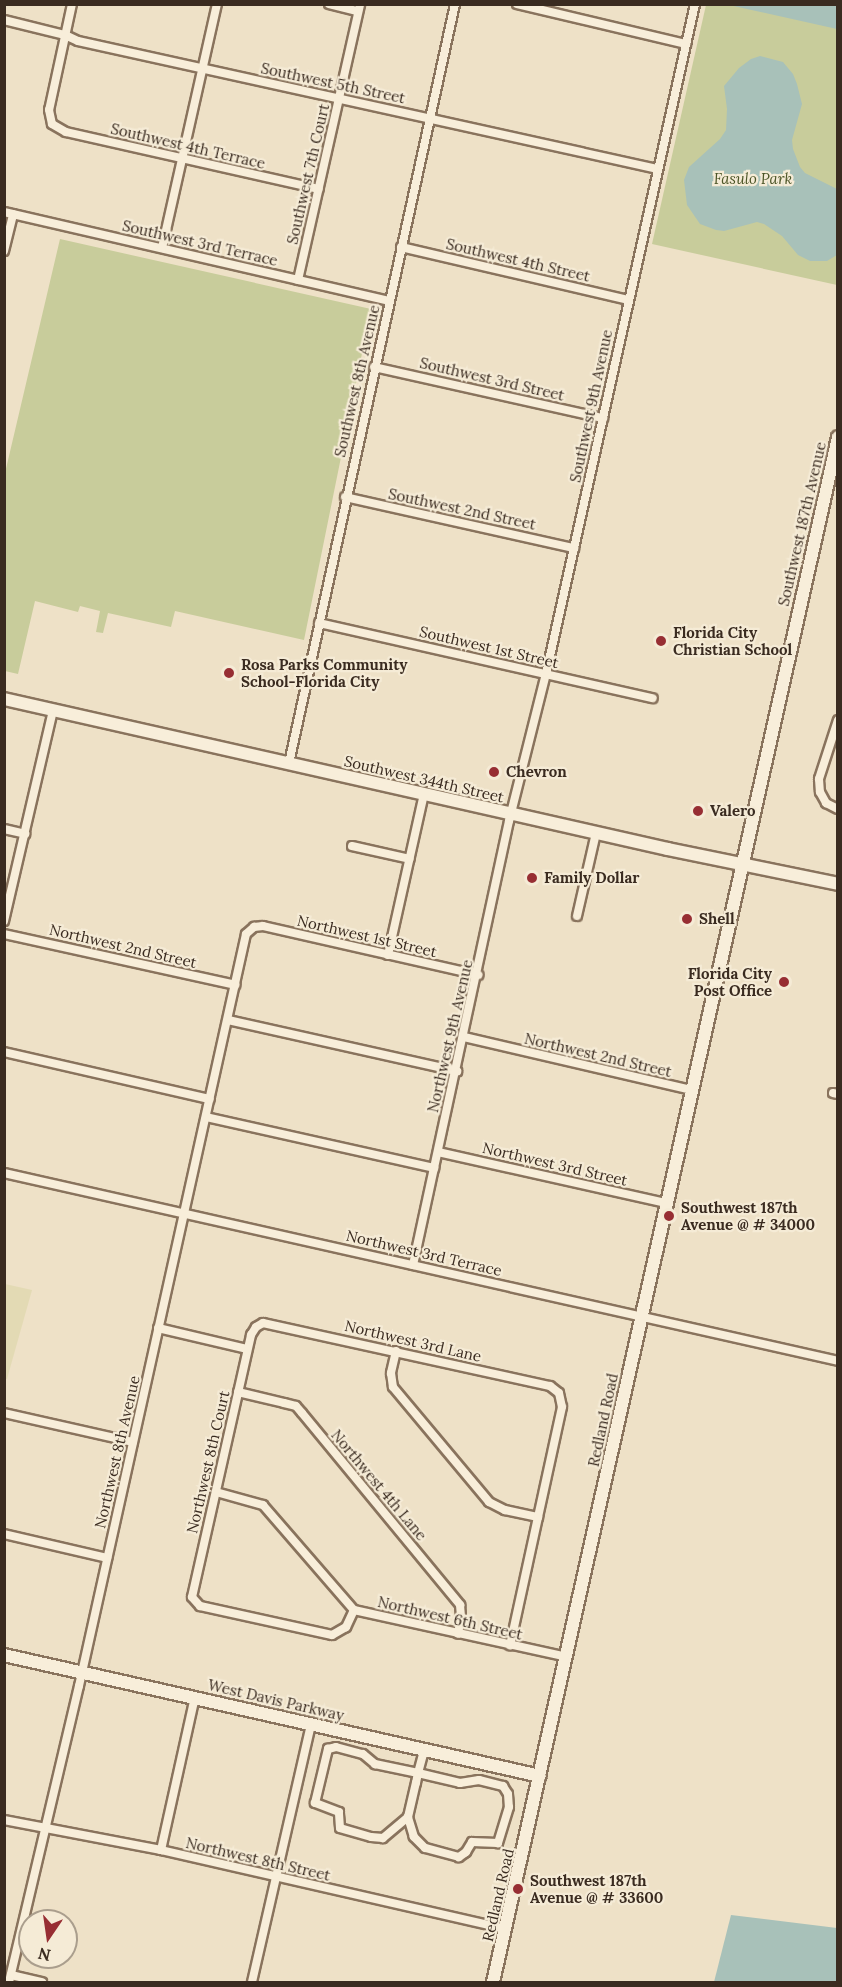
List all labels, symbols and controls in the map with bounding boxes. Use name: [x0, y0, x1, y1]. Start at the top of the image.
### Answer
street label: Southwest 5th Street: [259, 59, 407, 107]
street label: Southwest 7th Court: [283, 102, 333, 246]
street label: Southwest 4th Terrace: [109, 119, 267, 173]
park label: Fasulo Park: [714, 170, 792, 188]
street label: Southwest 3rd Terrace: [121, 216, 279, 270]
street label: Southwest 4th Street: [444, 235, 592, 285]
street label: Southwest 8th Avenue: [331, 303, 383, 459]
street label: Southwest 9th Avenue: [566, 328, 616, 484]
street label: Southwest 3rd Street: [418, 354, 566, 404]
street label: Southwest 187th Avenue: [774, 440, 830, 608]
street label: Southwest 2nd Street: [387, 485, 537, 533]
street label: Southwest 1st Street: [418, 622, 560, 672]
place label: Florida City Christian School: [673, 623, 792, 658]
marker: Florida City Christian School: [654, 634, 668, 648]
place label: Rosa Parks Community School-Florida City: [241, 655, 408, 690]
marker: Rosa Parks Community School-Florida City: [222, 666, 236, 680]
street label: Southwest 344th Street: [342, 752, 506, 806]
place label: Chevron: [506, 763, 567, 781]
marker: Chevron: [487, 765, 501, 779]
place label: Valero: [710, 802, 756, 820]
marker: Valero: [691, 804, 705, 818]
place label: Family Dollar: [544, 869, 640, 887]
marker: Family Dollar: [525, 871, 539, 885]
place label: Shell: [699, 910, 735, 928]
street label: Northwest 1st Street: [295, 911, 439, 961]
marker: Shell: [680, 912, 694, 926]
street label: Northwest 2nd Street: [48, 920, 198, 972]
street label: Northwest 9th Avenue: [424, 958, 476, 1114]
place label: Florida City Post Office: [688, 964, 772, 999]
marker: Florida City Post Office: [777, 975, 791, 989]
street label: Northwest 2nd Street: [523, 1029, 673, 1081]
street label: Northwest 3rd Street: [481, 1139, 629, 1189]
place label: Southwest 187th Avenue @ # 34000: [681, 1198, 815, 1233]
marker: Southwest 187th Avenue @ # 34000: [662, 1209, 676, 1223]
street label: Northwest 3rd Terrace: [344, 1226, 504, 1280]
street label: Northwest 3rd Lane: [343, 1317, 483, 1365]
street label: Redland Road: [584, 1372, 622, 1468]
street label: Northwest 8th Avenue: [91, 1374, 143, 1530]
street label: Northwest 8th Court: [183, 1389, 233, 1535]
street label: Northwest 4th Lane: [327, 1426, 431, 1544]
street label: Northwest 6th Street: [376, 1593, 524, 1643]
street label: West Davis Parkway: [206, 1676, 346, 1724]
street label: Northwest 8th Street: [184, 1834, 332, 1884]
street label: Redland Road: [479, 1847, 517, 1943]
place label: Southwest 187th Avenue @ # 33600: [530, 1871, 663, 1906]
marker: Southwest 187th Avenue @ # 33600: [511, 1882, 525, 1896]
north arrow: [18, 1909, 78, 1969]
text: N: [36, 1943, 53, 1966]

